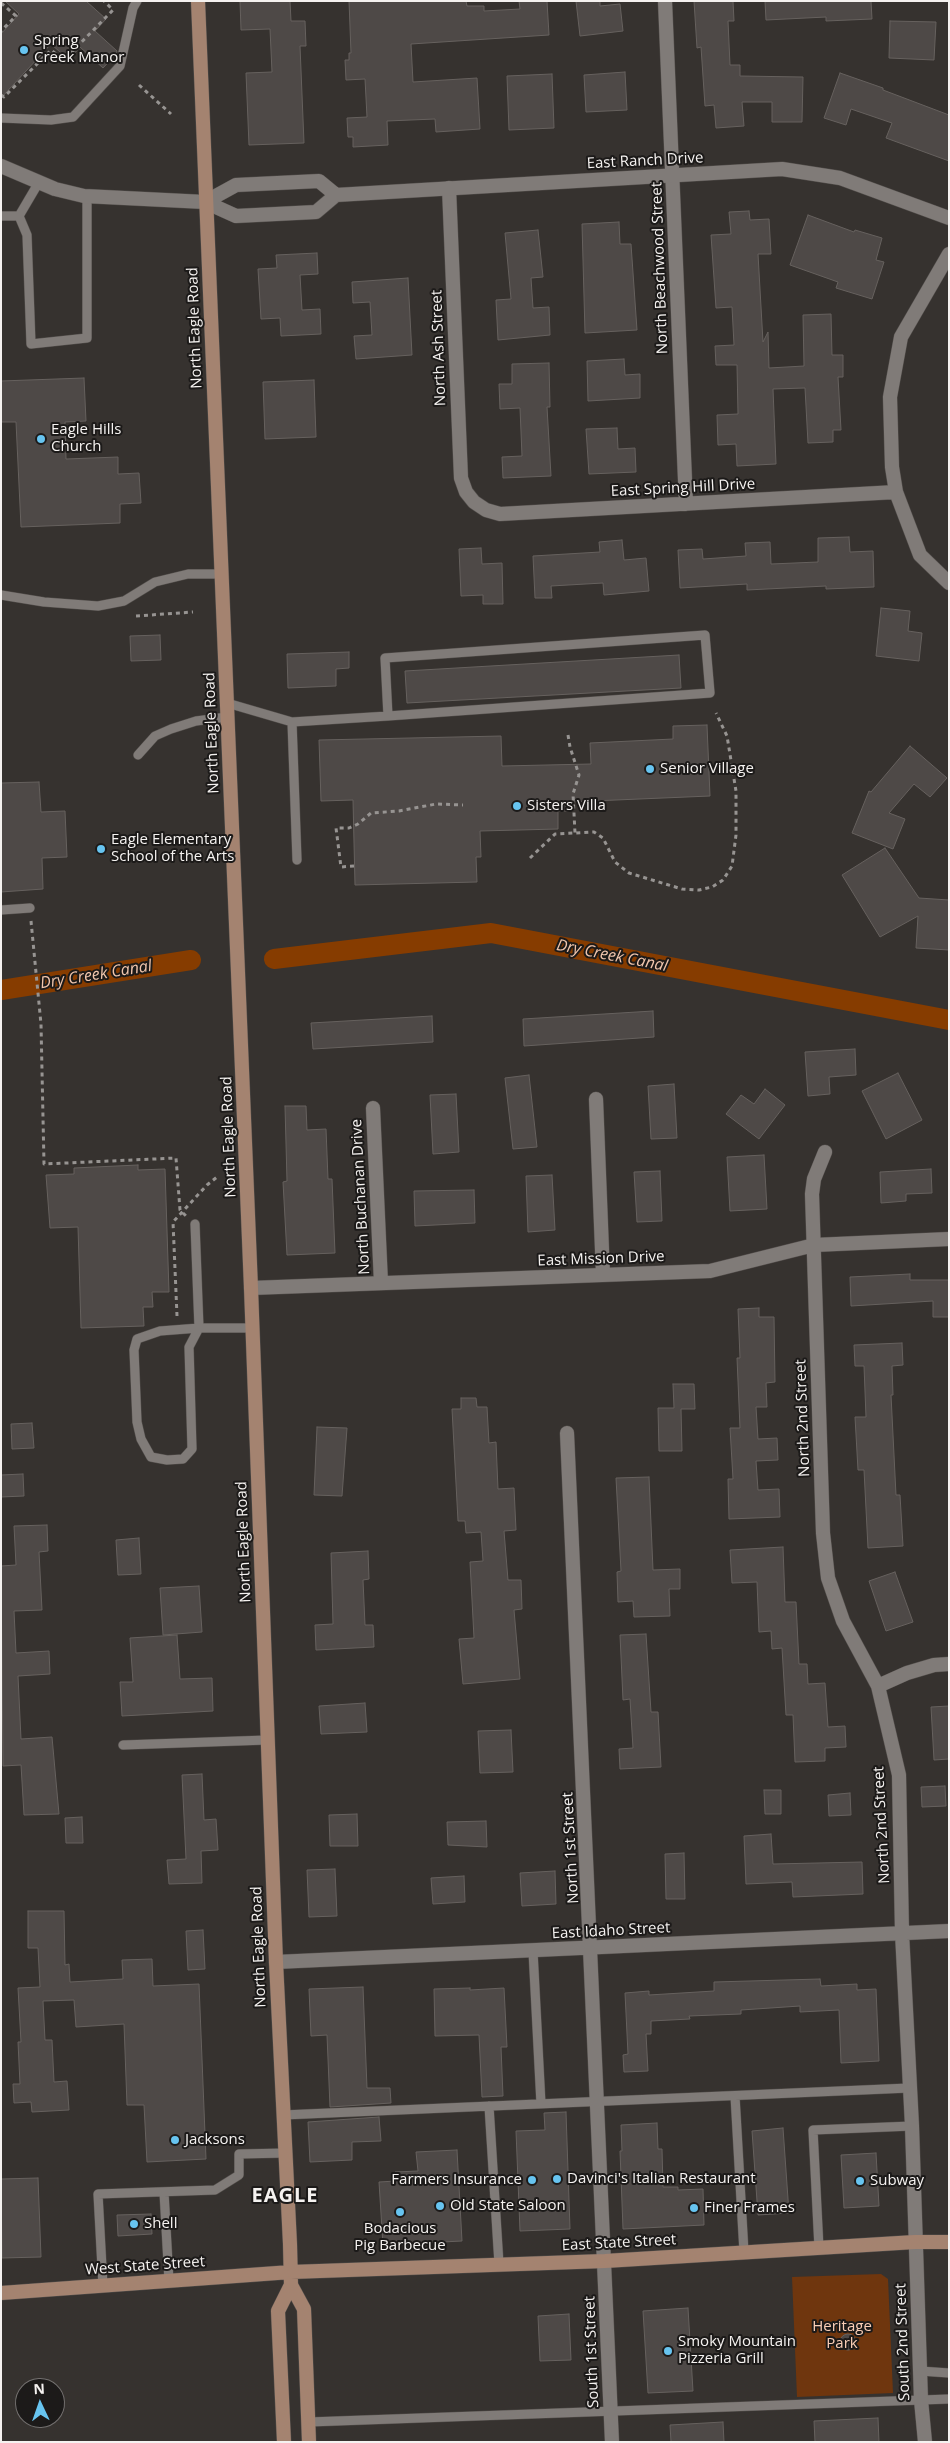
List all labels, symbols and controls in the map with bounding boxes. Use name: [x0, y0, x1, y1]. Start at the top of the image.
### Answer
place label: Spring Creek Manor: [34, 32, 124, 67]
marker: Spring Creek Manor: [18, 44, 30, 56]
street label: East Ranch Drive: [586, 149, 704, 173]
street label: North Beachwood Street: [648, 182, 672, 354]
street label: North Eagle Road: [184, 267, 206, 389]
street label: North Ash Street: [428, 289, 450, 407]
place label: Eagle Hills Church: [51, 421, 121, 456]
marker: Eagle Hills Church: [35, 433, 47, 445]
street label: East Spring Hill Drive: [610, 475, 756, 501]
street label: North Eagle Road: [201, 672, 223, 794]
place label: Senior Village: [660, 760, 754, 778]
marker: Senior Village: [644, 763, 656, 775]
place label: Sisters Villa: [527, 797, 606, 815]
marker: Sisters Villa: [511, 800, 523, 812]
place label: Eagle Elementary School of the Arts: [111, 831, 234, 866]
marker: Eagle Elementary School of the Arts: [95, 843, 107, 855]
water label: Dry Creek Canal: [555, 936, 669, 976]
water label: Dry Creek Canal: [39, 957, 153, 993]
street label: North Eagle Road: [218, 1076, 240, 1198]
street label: North Buchanan Drive: [348, 1119, 374, 1275]
street label: East Mission Drive: [537, 1248, 665, 1270]
street label: North 2nd Street: [792, 1359, 814, 1477]
street label: North Eagle Road: [233, 1481, 255, 1603]
street label: North 2nd Street: [870, 1766, 894, 1884]
street label: North 1st Street: [559, 1792, 583, 1904]
street label: North Eagle Road: [248, 1886, 270, 2008]
street label: East Idaho Street: [551, 1919, 671, 1943]
place label: Jacksons: [185, 2131, 245, 2149]
marker: Jacksons: [169, 2134, 181, 2146]
place label: Davinci's Italian Restaurant: [567, 2170, 756, 2188]
place label: Farmers Insurance: [391, 2171, 522, 2189]
place label: Subway: [870, 2172, 924, 2190]
marker: Davinci's Italian Restaurant: [551, 2173, 563, 2185]
marker: Farmers Insurance: [526, 2174, 538, 2186]
marker: Subway: [854, 2175, 866, 2187]
district label: EAGLE: [251, 2184, 319, 2208]
place label: Old State Saloon: [450, 2197, 566, 2215]
place label: Finer Frames: [704, 2199, 795, 2217]
marker: Old State Saloon: [434, 2200, 446, 2212]
marker: Finer Frames: [688, 2202, 700, 2214]
marker: Bodacious Pig Barbecue: [394, 2206, 406, 2218]
place label: Shell: [144, 2215, 177, 2233]
marker: Shell: [128, 2218, 140, 2230]
place label: Bodacious Pig Barbecue: [354, 2220, 446, 2255]
street label: East State Street: [561, 2231, 677, 2255]
street label: West State Street: [84, 2253, 206, 2279]
street label: South 2nd Street: [892, 2283, 914, 2401]
street label: South 1st Street: [581, 2296, 603, 2408]
park label: Heritage Park: [812, 2318, 872, 2353]
place label: Smoky Mountain Pizzeria Grill: [678, 2333, 796, 2368]
marker: Smoky Mountain Pizzeria Grill: [662, 2345, 674, 2357]
north arrow: [15, 2378, 65, 2428]
text: N: [33, 2379, 45, 2398]

